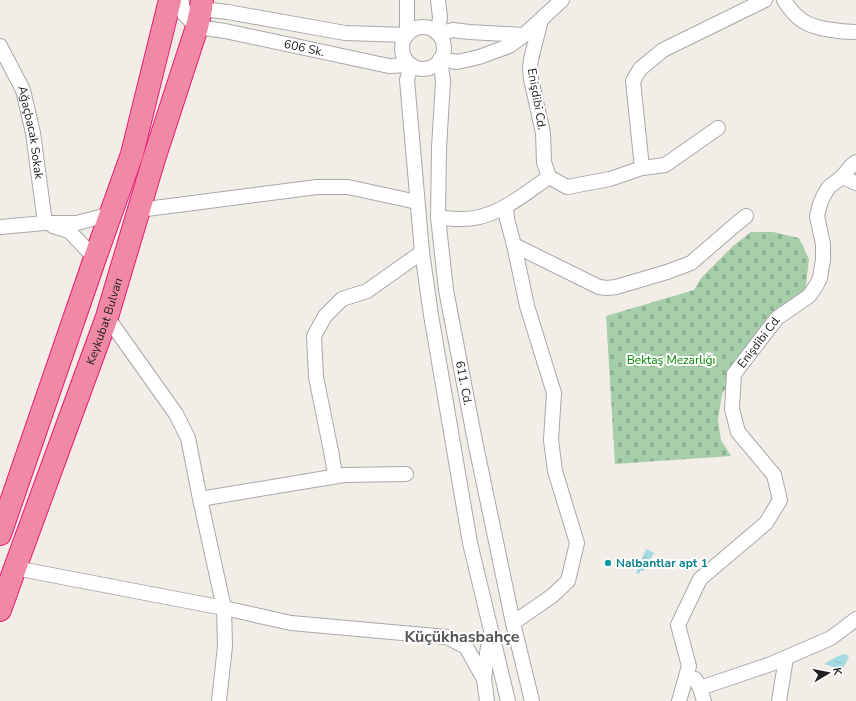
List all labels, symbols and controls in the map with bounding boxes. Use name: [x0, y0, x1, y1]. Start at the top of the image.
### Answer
street label: 606 Sk.: [283, 36, 326, 60]
street label: Enişdibi Cd.: [524, 67, 550, 131]
street label: Ağaçbacak Sokak: [14, 84, 47, 181]
street label: Keykubat Bulvarı: [82, 276, 126, 367]
street label: Enişdibi Cd.: [734, 310, 783, 371]
park label: Bektaş Mezarlığı: [627, 352, 715, 368]
street label: 611. Cd.: [452, 359, 476, 407]
place label: Nalbantlar apt 1: [616, 555, 708, 571]
marker: Nalbantlar apt 1: [603, 558, 613, 568]
district label: Küçükhasbahçe: [405, 626, 520, 648]
north arrow: [808, 653, 848, 693]
text: K: [829, 666, 845, 677]

